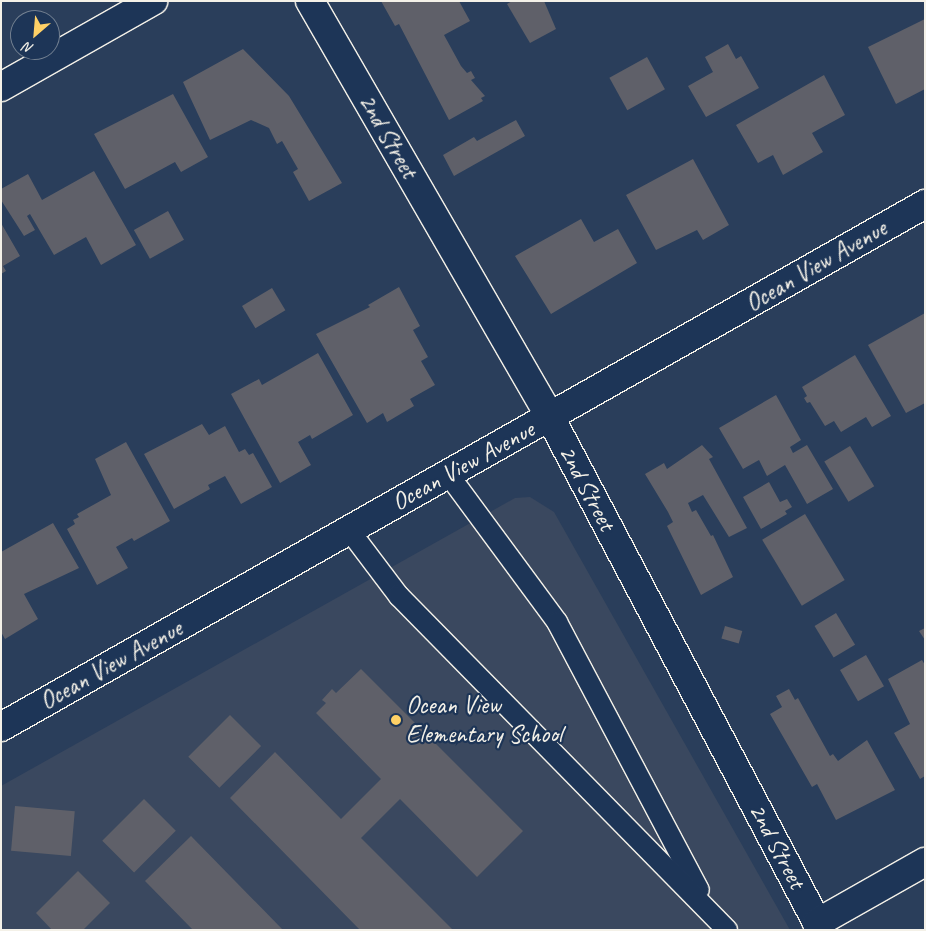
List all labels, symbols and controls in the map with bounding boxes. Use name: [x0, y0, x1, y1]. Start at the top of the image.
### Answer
north arrow: [10, 10, 60, 60]
text: N: [21, 38, 36, 57]
street label: 2nd Street: [352, 88, 424, 184]
street label: Ocean View Avenue: [740, 213, 892, 319]
street label: Ocean View Avenue: [387, 415, 539, 517]
street label: 2nd Street: [552, 440, 622, 536]
street label: Ocean View Avenue: [35, 614, 187, 716]
place label: Ocean View Elementary School: [406, 691, 562, 750]
marker: Ocean View Elementary School: [390, 714, 402, 726]
street label: 2nd Street: [742, 798, 812, 894]

